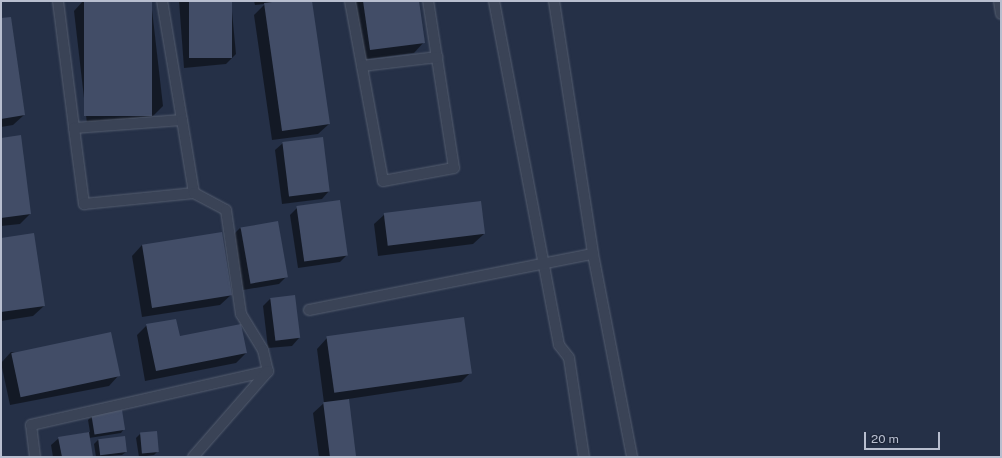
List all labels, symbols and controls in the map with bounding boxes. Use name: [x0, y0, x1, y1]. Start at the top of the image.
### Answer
scale bar: [866, 424, 942, 450]
text: 20 m: [871, 432, 899, 446]

